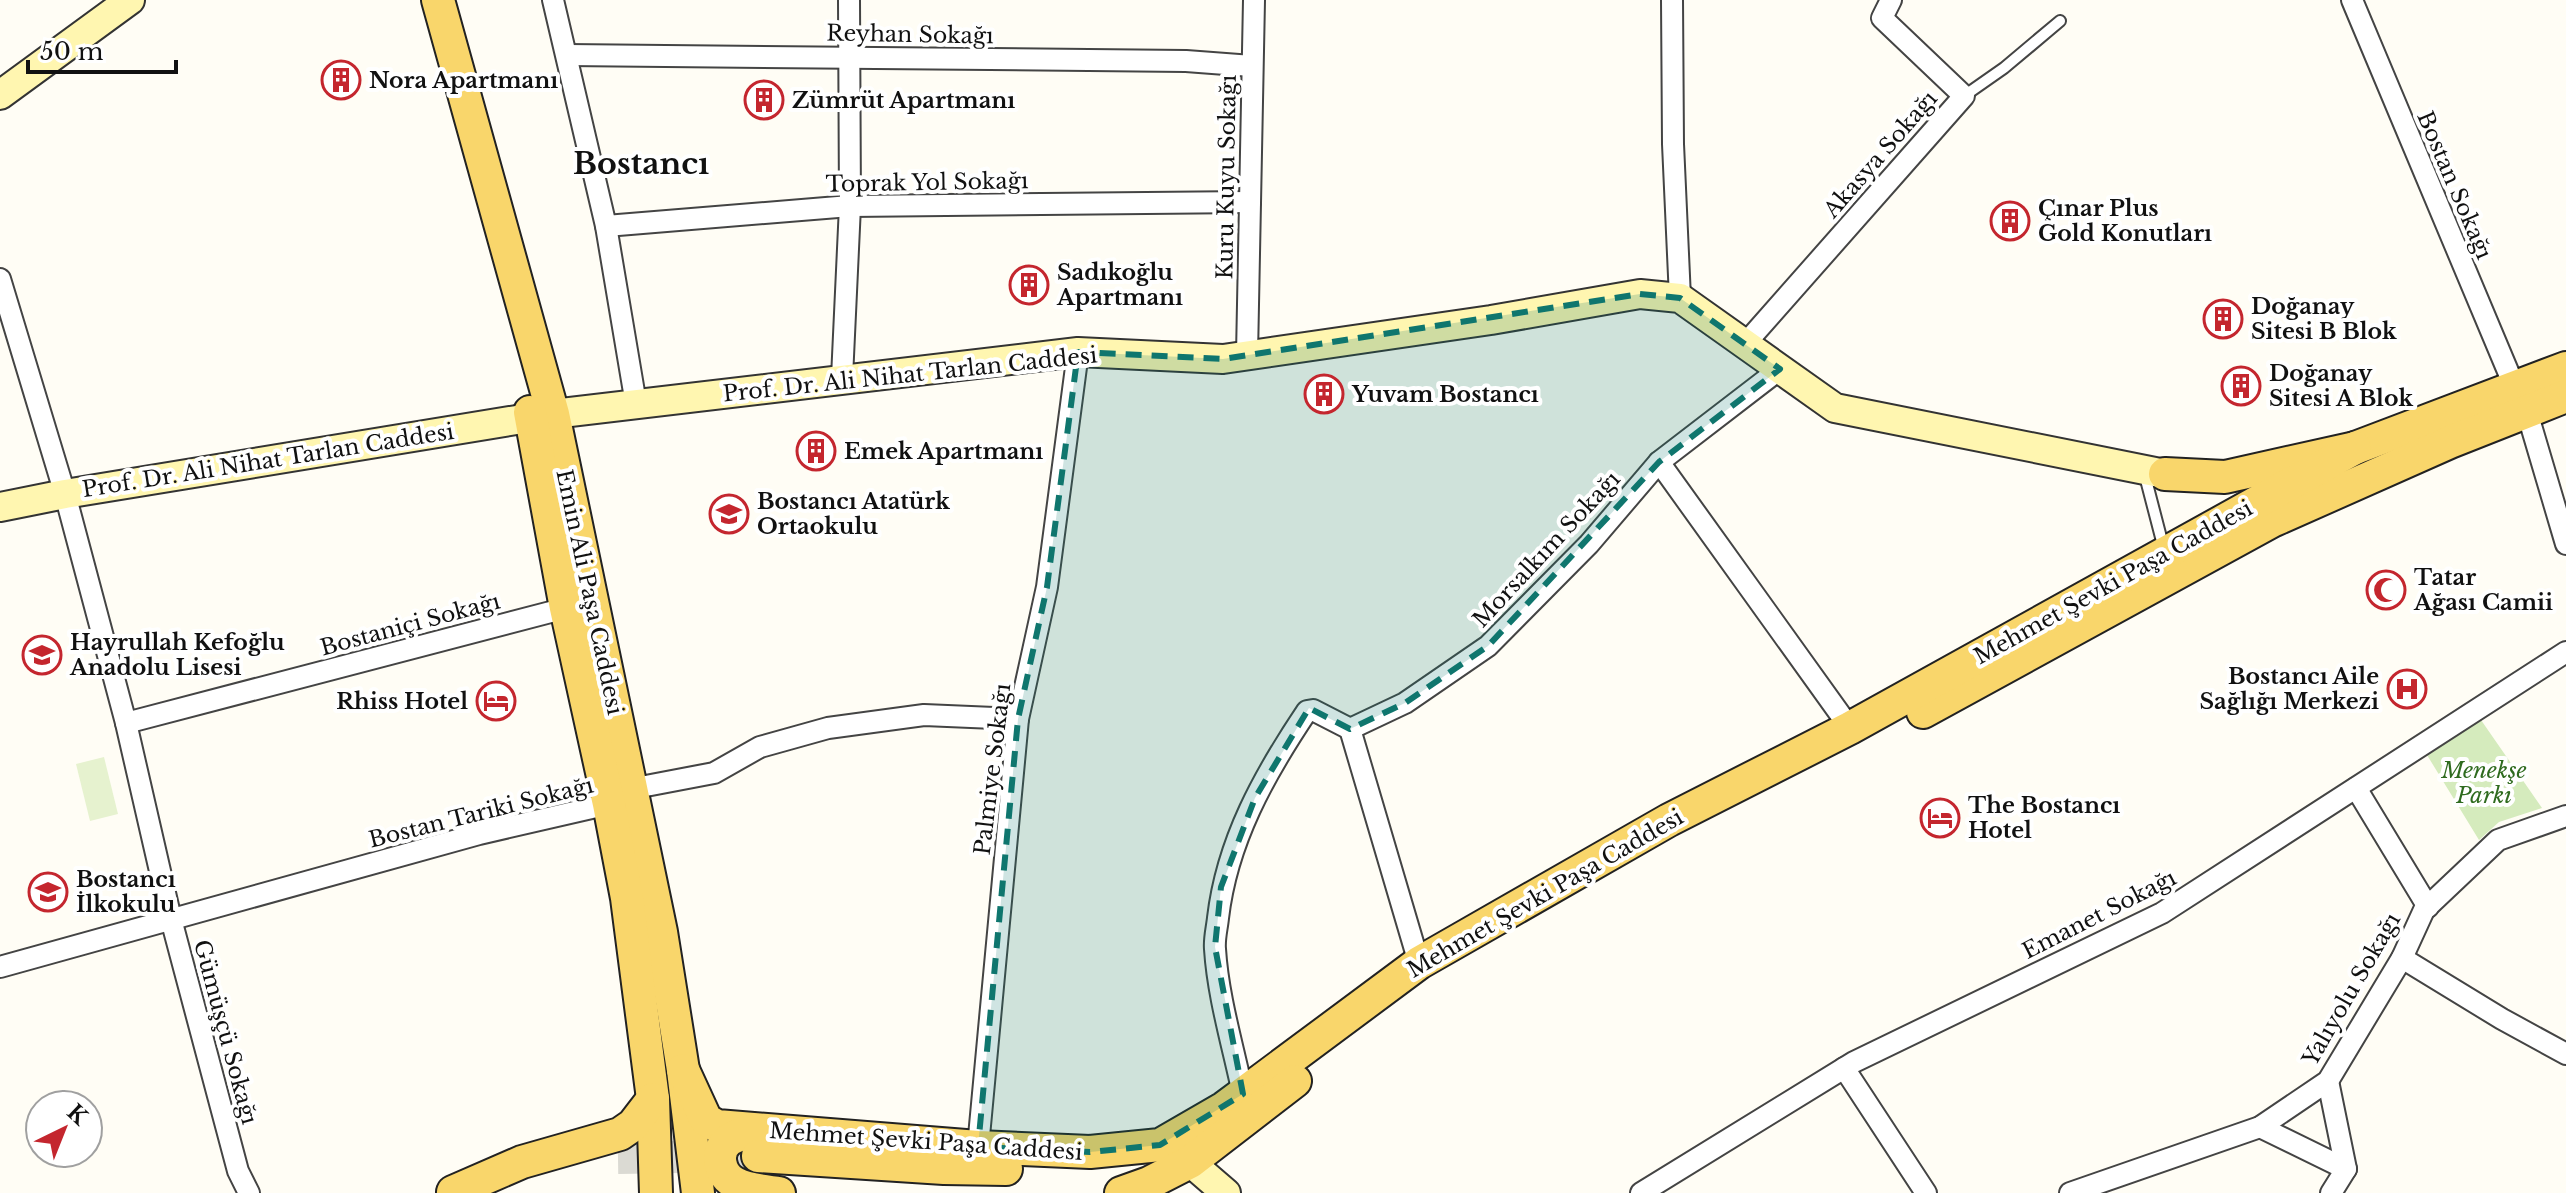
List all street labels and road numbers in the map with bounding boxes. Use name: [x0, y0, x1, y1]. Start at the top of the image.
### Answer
street label: Reyhan Sokağı: [826, 20, 994, 49]
street label: Kuru Kuyu Sokağı: [1211, 74, 1242, 280]
street label: Akasya Sokağı: [1817, 85, 1943, 224]
street label: Bostan Sokağı: [2411, 107, 2498, 264]
street label: Toprak Yol Sokağı: [825, 167, 1029, 198]
street label: Prof. Dr. Ali Nihat Tarlan Caddesi: [722, 341, 1099, 408]
street label: Prof. Dr. Ali Nihat Tarlan Caddesi: [80, 418, 456, 503]
street label: Morsalkım Sokağı: [1467, 465, 1626, 633]
street label: Emin Ali Paşa Caddesi: [550, 467, 629, 718]
street label: Mehmet Şevki Paşa Caddesi: [1969, 494, 2258, 670]
street label: Bostaniçi Sokağı: [317, 587, 503, 661]
street label: Palmiye Sokağı: [969, 681, 1016, 856]
street label: Bostan Tariki Sokağı: [366, 771, 597, 853]
street label: Mehmet Şevki Paşa Caddesi: [1403, 803, 1688, 984]
street label: Emanet Sokağı: [2018, 864, 2181, 965]
street label: Yalıyolu Sokağı: [2296, 908, 2406, 1071]
street label: Gümüşçü Sokağı: [188, 937, 263, 1128]
street label: Mehmet Şevki Paşa Caddesi: [768, 1117, 1084, 1166]

